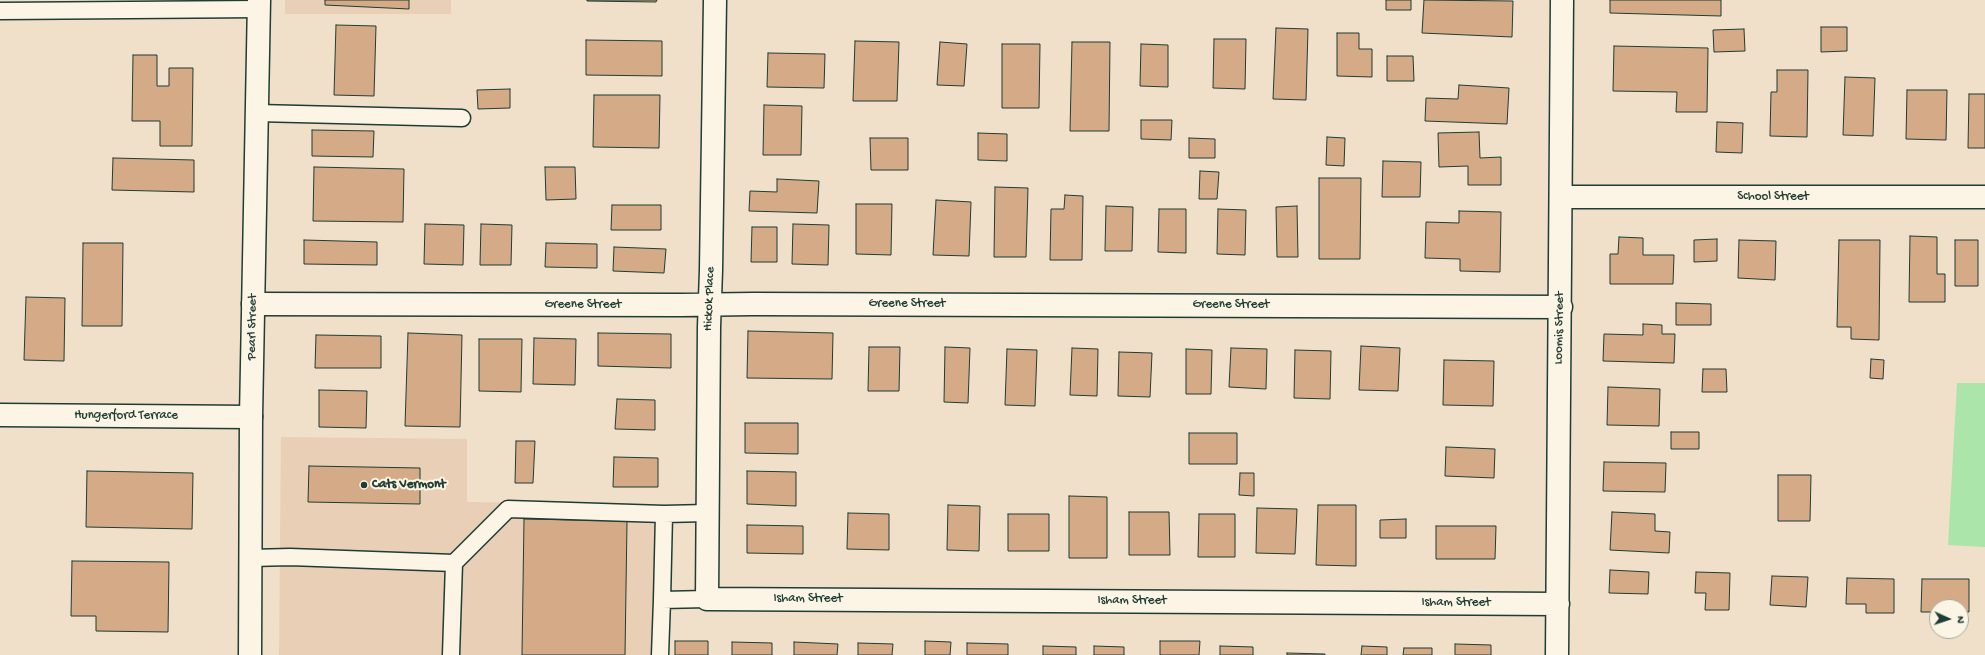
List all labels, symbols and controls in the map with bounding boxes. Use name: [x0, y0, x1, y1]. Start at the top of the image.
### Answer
street label: School Street: [1737, 189, 1809, 205]
street label: Hickok Place: [701, 267, 719, 331]
street label: Loomis Street: [1552, 291, 1568, 365]
street label: Pearl Street: [245, 294, 261, 360]
street label: Greene Street: [869, 296, 945, 312]
street label: Greene Street: [545, 297, 621, 313]
street label: Greene Street: [1193, 297, 1269, 313]
street label: Hungerford Terrace: [74, 408, 178, 424]
place label: Cats Vermont: [372, 477, 445, 493]
marker: Cats Vermont: [359, 480, 369, 490]
street label: Isham Street: [773, 591, 843, 607]
street label: Isham Street: [1097, 593, 1167, 609]
street label: Isham Street: [1421, 595, 1491, 611]
north arrow: [1929, 599, 1969, 639]
text: N: [1954, 616, 1966, 623]

